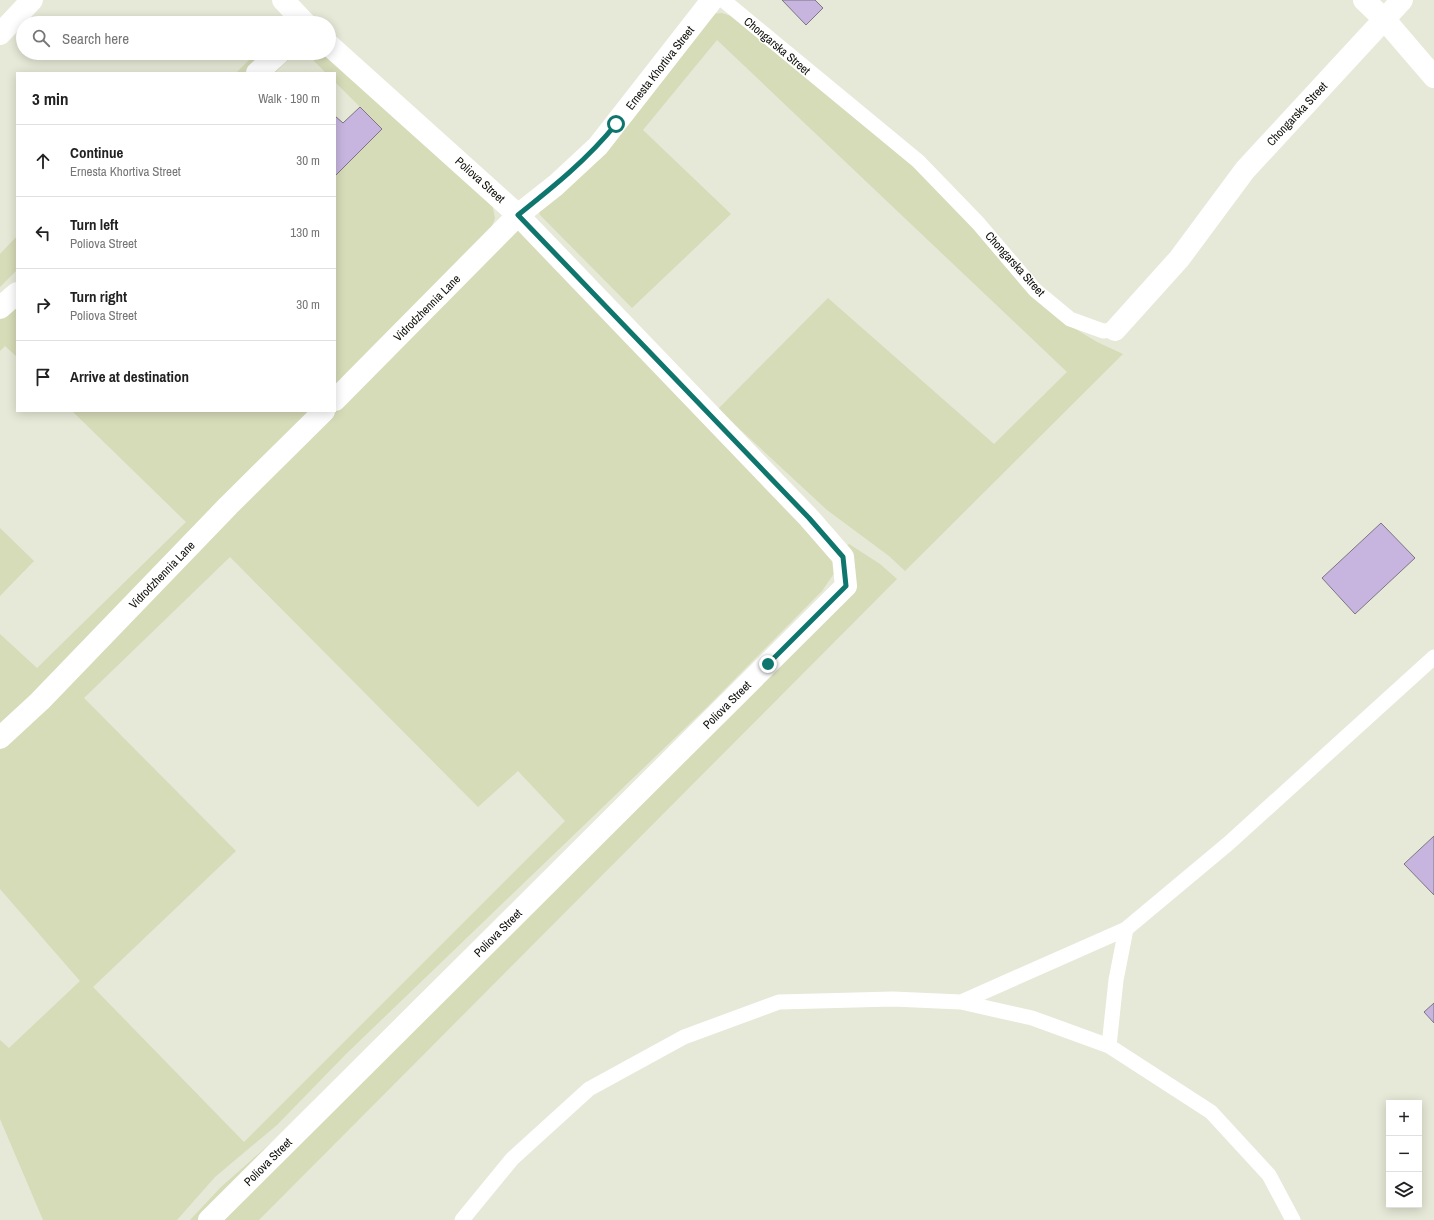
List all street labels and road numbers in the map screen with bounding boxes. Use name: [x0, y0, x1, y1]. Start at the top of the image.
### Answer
street label: Chongarska Street: [740, 14, 814, 79]
street label: Ernesta Khortiva Street: [622, 23, 698, 113]
street label: Chongarska Street: [1263, 78, 1331, 149]
street label: Poliova Street: [452, 153, 509, 207]
street label: Chongarska Street: [982, 228, 1049, 300]
street label: Vidrodzhennia Lane: [390, 271, 464, 345]
street label: Vidrodzhennia Lane: [126, 538, 198, 612]
street label: Poliova Street: [699, 677, 755, 733]
street label: Poliova Street: [470, 905, 526, 961]
street label: Poliova Street: [240, 1134, 296, 1190]

